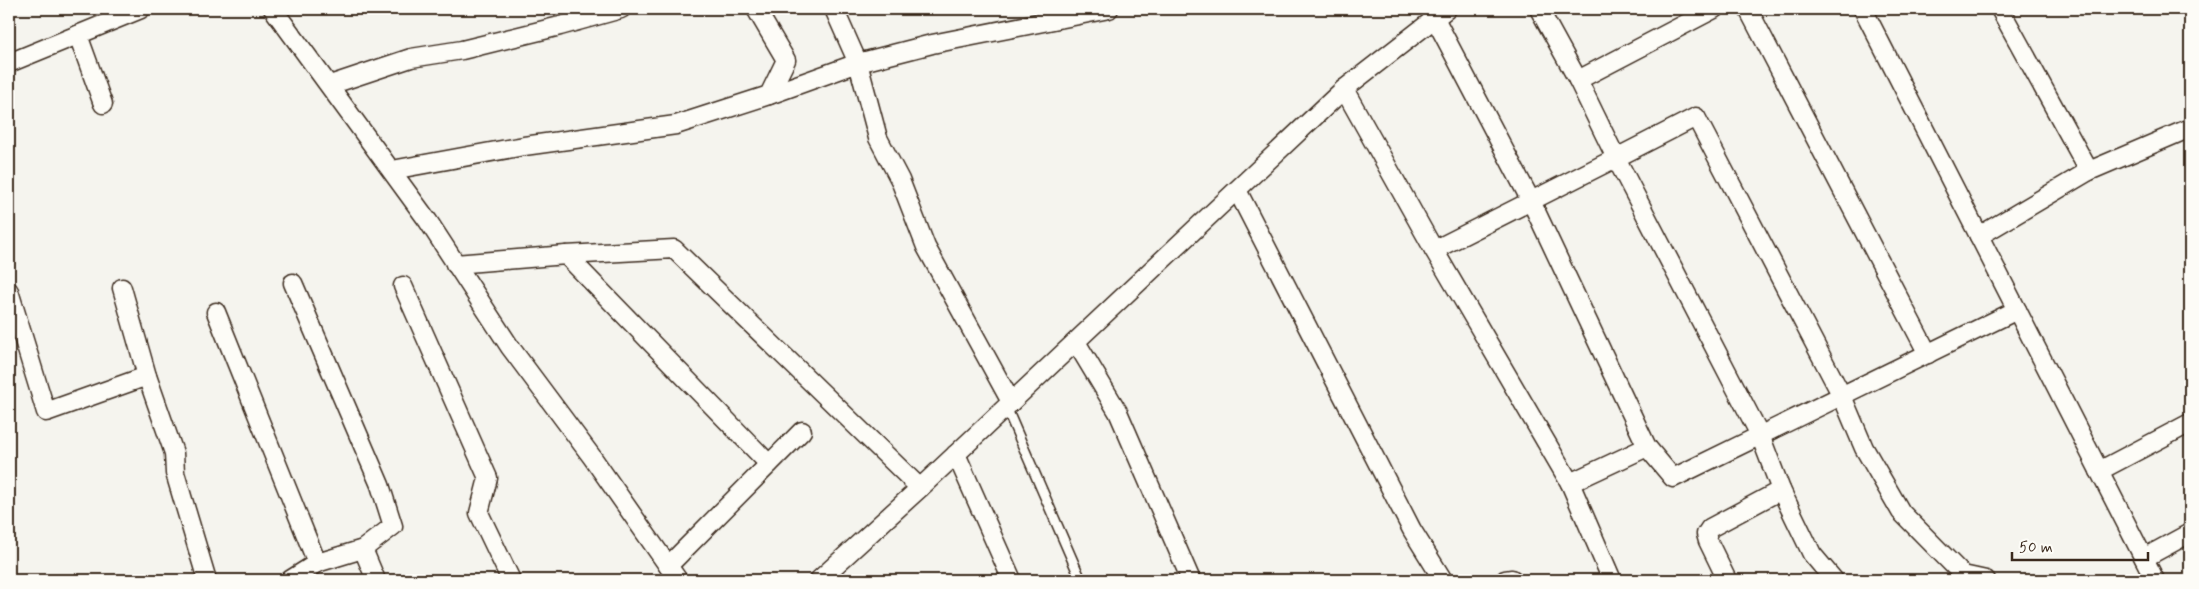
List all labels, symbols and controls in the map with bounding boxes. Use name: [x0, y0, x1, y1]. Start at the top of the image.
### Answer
scale bar: [2012, 529, 2148, 561]
text: 50 m: [2019, 538, 2053, 558]

